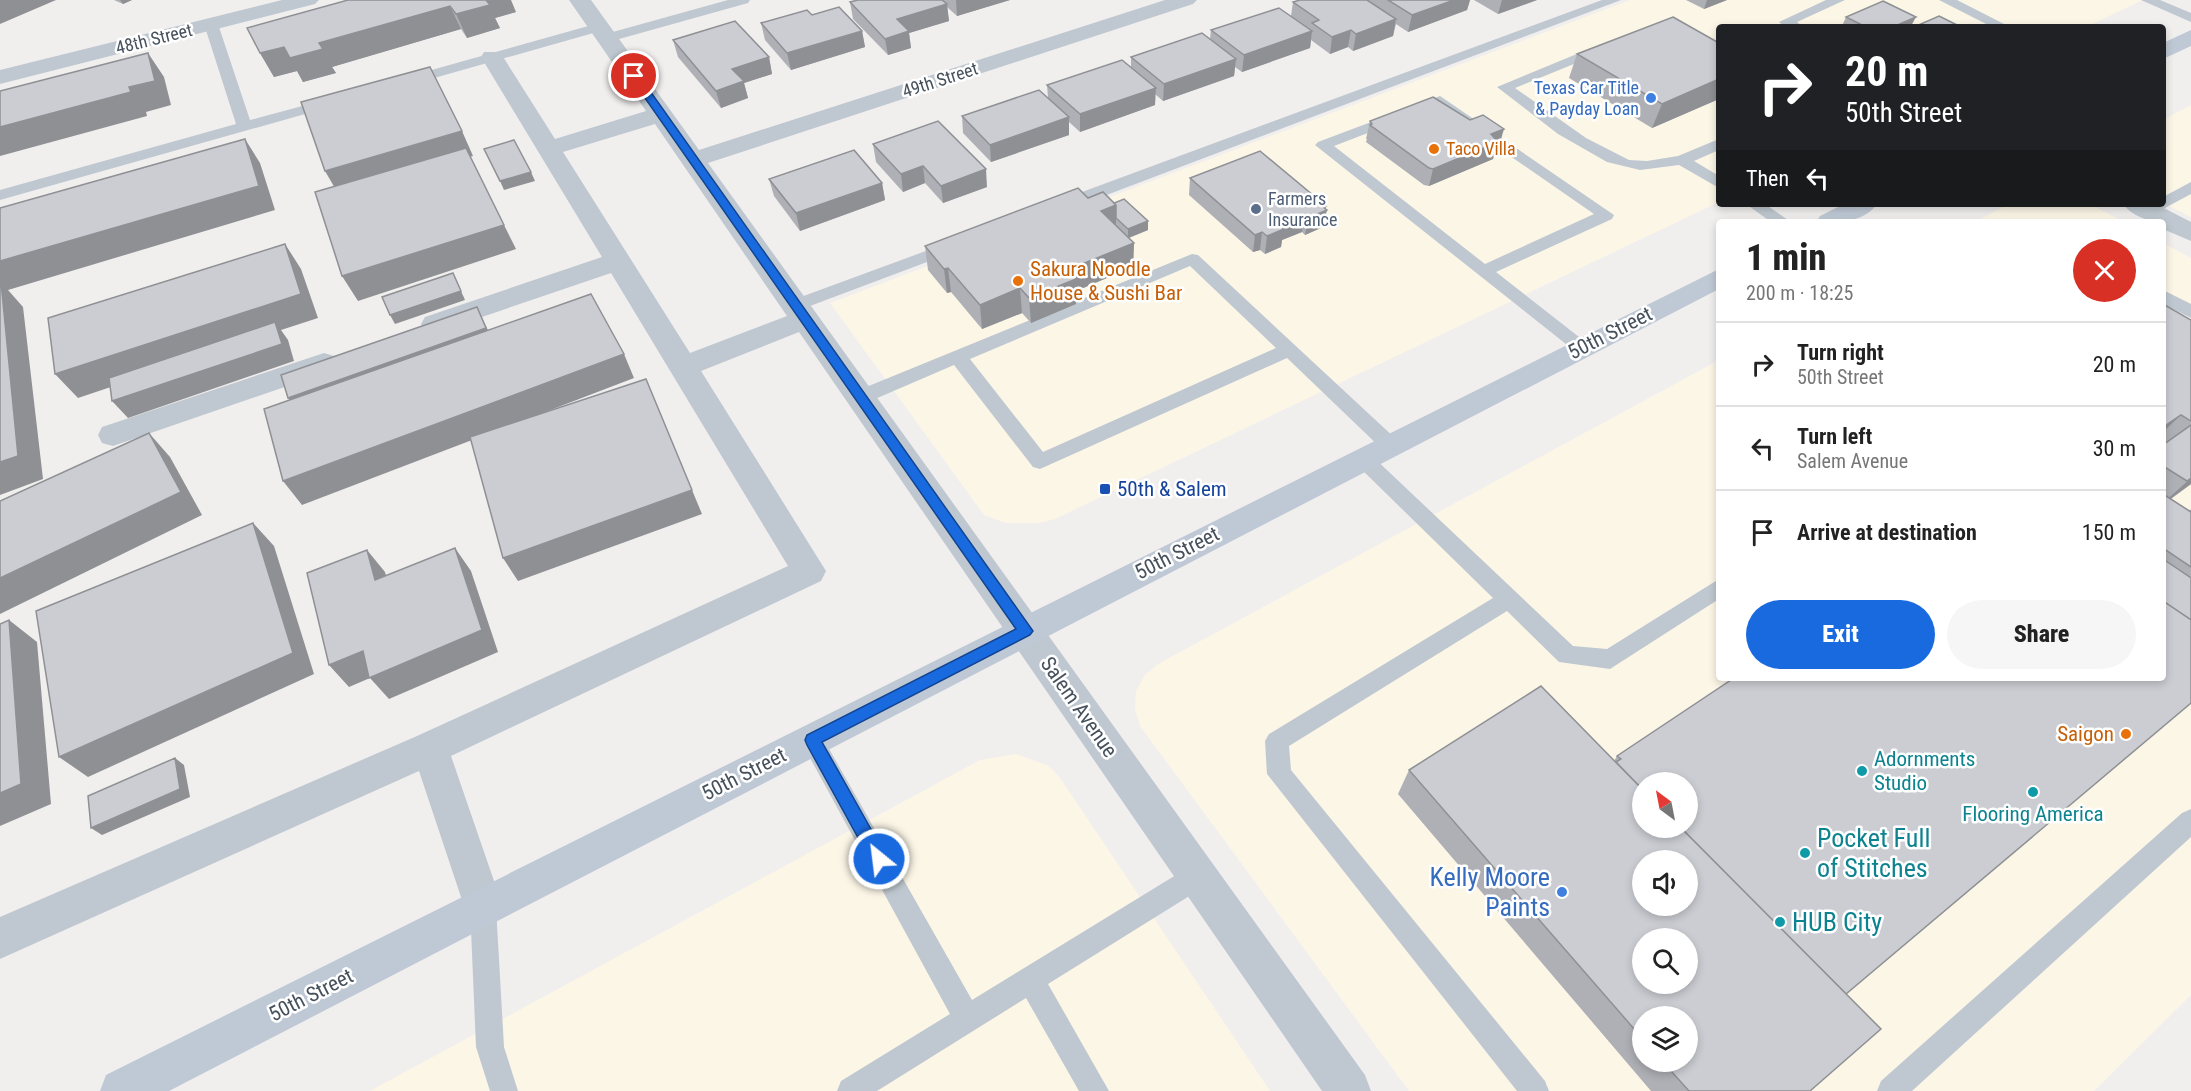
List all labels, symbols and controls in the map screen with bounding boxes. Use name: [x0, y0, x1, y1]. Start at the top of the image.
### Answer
street label: 48th Street: [113, 19, 194, 58]
text: 20 m: [1845, 47, 1928, 96]
icon: right: [1746, 48, 1824, 126]
pin: [608, 50, 659, 101]
street label: 49th Street: [899, 57, 980, 102]
icon: arrive: [617, 59, 650, 92]
place label: Texas Car Title & Payday Loan: [1534, 77, 1639, 119]
marker: Texas Car Title & Payday Loan: [1644, 91, 1658, 105]
text: 50th Street: [1845, 97, 1962, 129]
place label: Taco Villa: [1446, 138, 1516, 159]
marker: Taco Villa: [1427, 142, 1441, 156]
icon: left: [1801, 162, 1834, 195]
text: Then: [1746, 166, 1789, 191]
place label: Farmers Insurance: [1268, 188, 1337, 230]
marker: Farmers Insurance: [1249, 202, 1263, 216]
text: 1 min: [1746, 237, 1826, 279]
button: close: [2073, 239, 2136, 302]
place label: Sakura Noodle House & Sushi Bar: [1030, 257, 1183, 305]
marker: Sakura Noodle House & Sushi Bar: [1011, 274, 1025, 288]
text: 200 m · 18:25: [1746, 281, 1853, 305]
street label: 50th Street: [1564, 302, 1656, 364]
text: Turn right: [1797, 340, 1884, 365]
icon: right: [1746, 348, 1779, 381]
text: 20 m: [2093, 352, 2136, 377]
text: 50th Street: [1797, 365, 1884, 389]
text: Turn left: [1797, 424, 1872, 449]
icon: left: [1746, 432, 1779, 465]
text: 30 m: [2093, 436, 2136, 461]
text: Salem Avenue: [1797, 449, 1908, 473]
place label: 50th & Salem: [1117, 477, 1227, 501]
marker: 50th & Salem: [1098, 482, 1112, 496]
icon: arrive: [1746, 516, 1779, 549]
text: Arrive at destination: [1797, 520, 1977, 545]
text: 150 m: [2082, 520, 2136, 545]
street label: 50th Street: [1131, 522, 1223, 584]
button: Exit: [1746, 600, 1935, 669]
button: Share: [1947, 600, 2136, 669]
street label: Salem Avenue: [1036, 652, 1122, 762]
place label: Saigon: [2057, 722, 2114, 746]
marker: Saigon: [2119, 727, 2133, 741]
street label: 50th Street: [698, 743, 790, 805]
place label: Adornments Studio: [1874, 747, 1975, 795]
marker: Adornments Studio: [1855, 764, 1869, 778]
north arrow: [1632, 772, 1698, 838]
map controls: [1632, 772, 1698, 1072]
marker: Flooring America: [2026, 785, 2040, 799]
place label: Flooring America: [1962, 802, 2104, 826]
place label: Pocket Full of Stitches: [1817, 823, 1930, 883]
position arrow: [847, 827, 911, 891]
marker: Pocket Full of Stitches: [1798, 846, 1812, 860]
button: sound: [1632, 850, 1698, 916]
place label: Kelly Moore Paints: [1430, 862, 1550, 922]
marker: Kelly Moore Paints: [1555, 885, 1569, 899]
place label: HUB City: [1792, 907, 1882, 937]
marker: HUB City: [1773, 915, 1787, 929]
button: search: [1632, 928, 1698, 994]
street label: 50th Street: [265, 964, 357, 1026]
button: layers: [1632, 1006, 1698, 1072]

